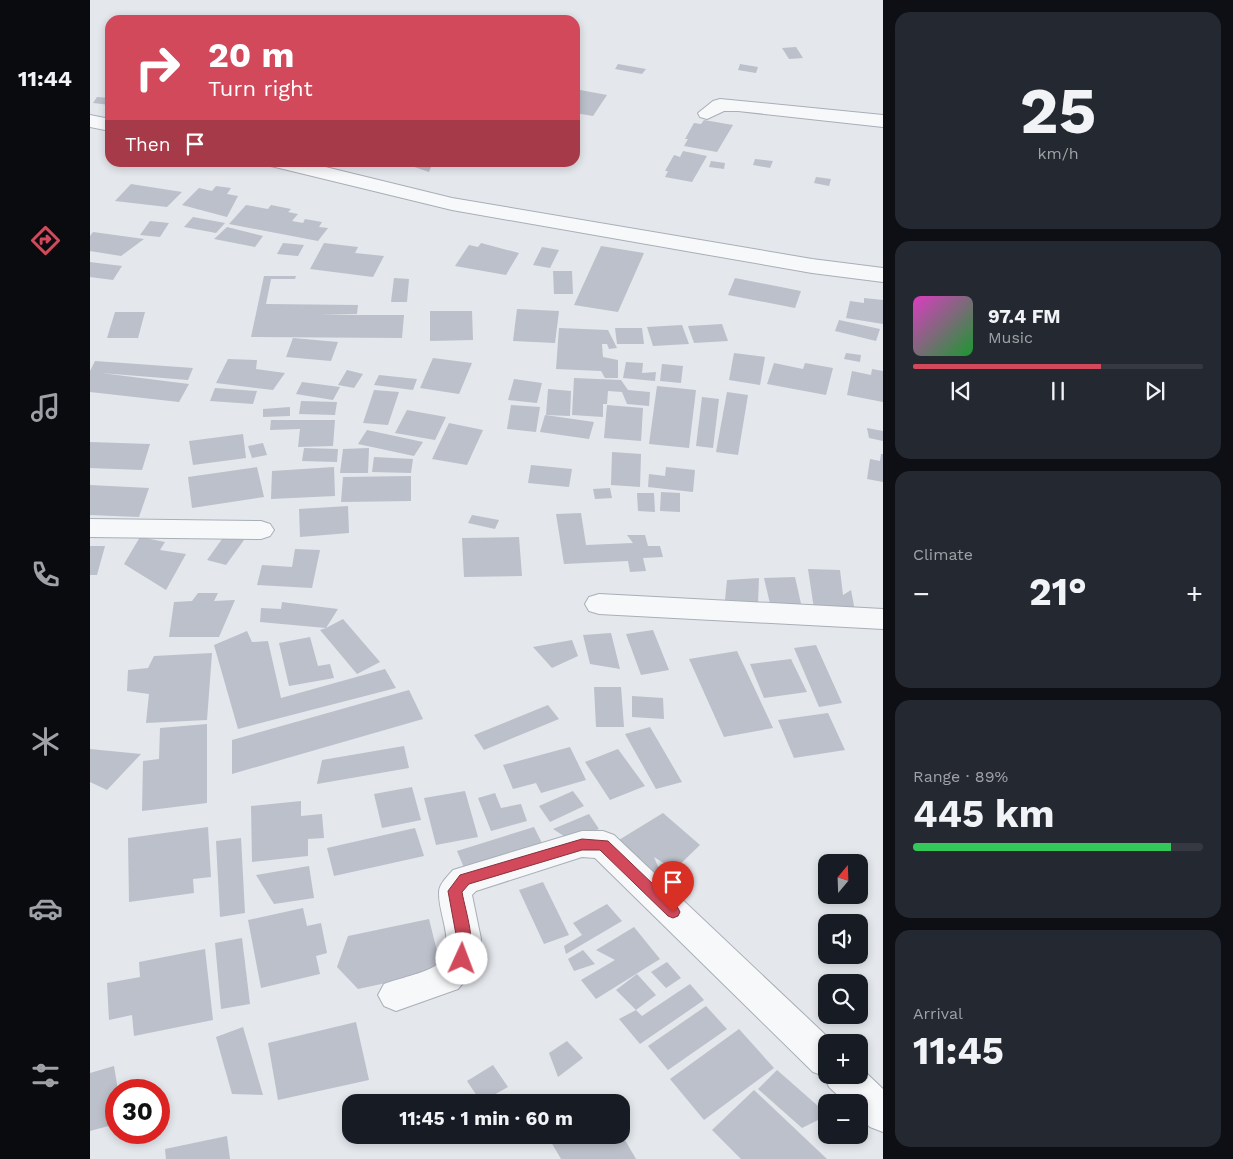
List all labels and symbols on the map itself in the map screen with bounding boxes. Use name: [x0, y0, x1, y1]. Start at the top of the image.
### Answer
north arrow: [818, 854, 868, 904]
pin: [652, 861, 694, 912]
position arrow: [435, 932, 487, 984]
speed limit sign: 30: [105, 1079, 170, 1144]

